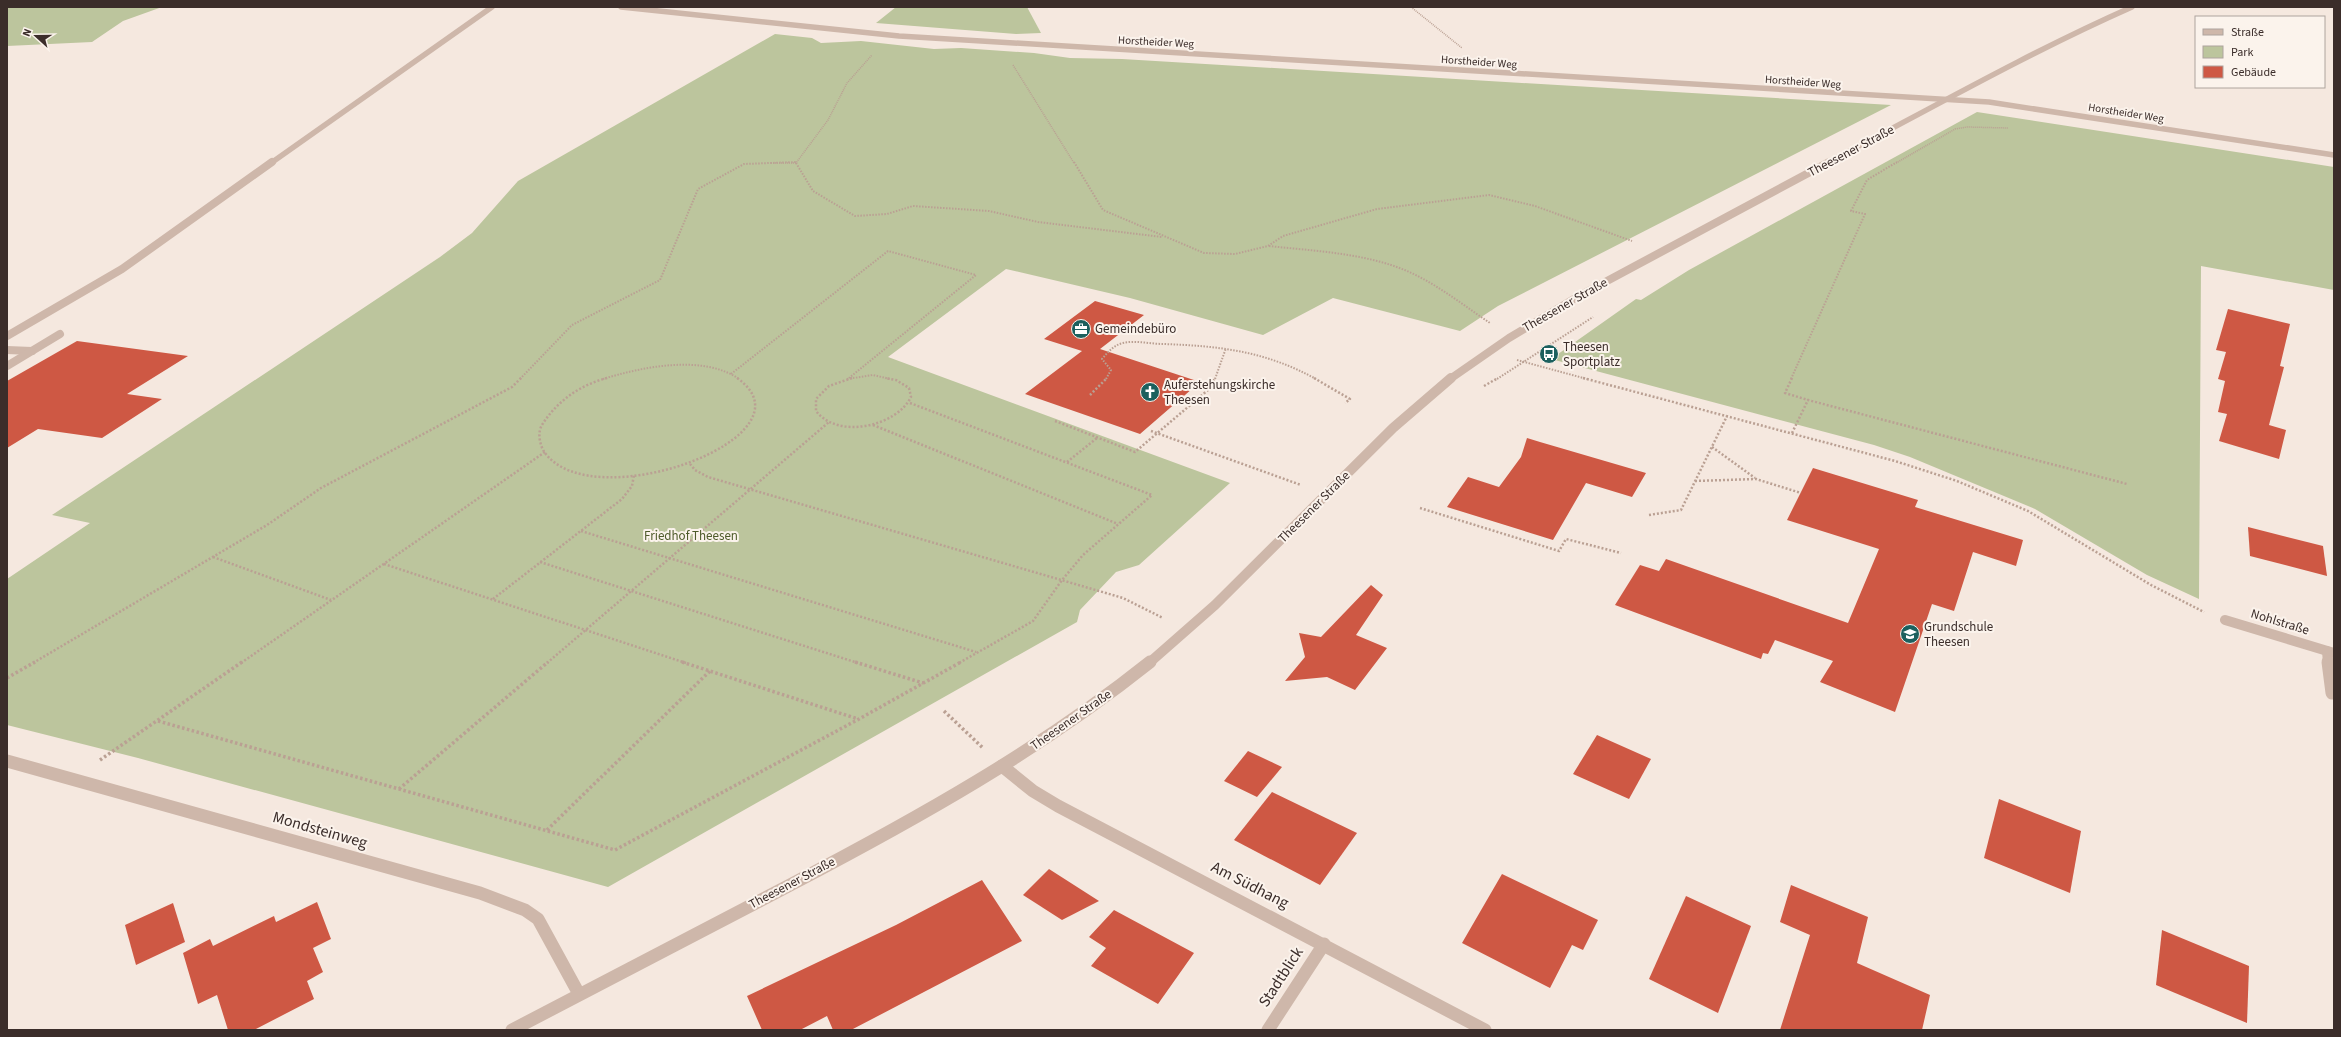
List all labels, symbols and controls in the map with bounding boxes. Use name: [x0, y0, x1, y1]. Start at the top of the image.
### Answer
north arrow: [16, 16, 56, 56]
legend: [2195, 16, 2325, 88]
text: Straße: [2231, 24, 2264, 41]
text: N: [19, 26, 35, 39]
street label: Horstheider Weg: [1118, 33, 1195, 52]
text: Park: [2231, 44, 2253, 61]
street label: Horstheider Weg: [1440, 52, 1518, 72]
text: Gebäude: [2231, 64, 2276, 81]
street label: Horstheider Weg: [1764, 72, 1842, 92]
street label: Horstheider Weg: [2087, 100, 2165, 126]
street label: Theesener Straße: [1805, 121, 1897, 181]
street label: Theesener Straße: [1519, 273, 1611, 337]
office icon: Gemeindebüro: [1070, 318, 1092, 340]
place label: Gemeindebüro: [1095, 320, 1176, 338]
place label: Theesen Sportplatz: [1563, 338, 1620, 371]
bus stop icon: Theesen Sportplatz: [1538, 343, 1560, 365]
place label: Auferstehungskirche Theesen: [1164, 376, 1275, 409]
church icon: Auferstehungskirche Theesen: [1139, 381, 1161, 403]
street label: Theesener Straße: [1274, 467, 1354, 547]
park label: Friedhof Theesen: [644, 527, 738, 545]
street label: Nohlstraße: [2249, 605, 2311, 639]
place label: Grundschule Theesen: [1924, 618, 1993, 651]
school or university icon: Grundschule Theesen: [1899, 623, 1921, 645]
street label: Theesener Straße: [1027, 685, 1115, 755]
street label: Mondsteinweg: [270, 806, 370, 854]
street label: Theesener Straße: [746, 853, 838, 913]
street label: Am Südhang: [1207, 856, 1293, 914]
street label: Stadtblick: [1253, 943, 1309, 1011]

